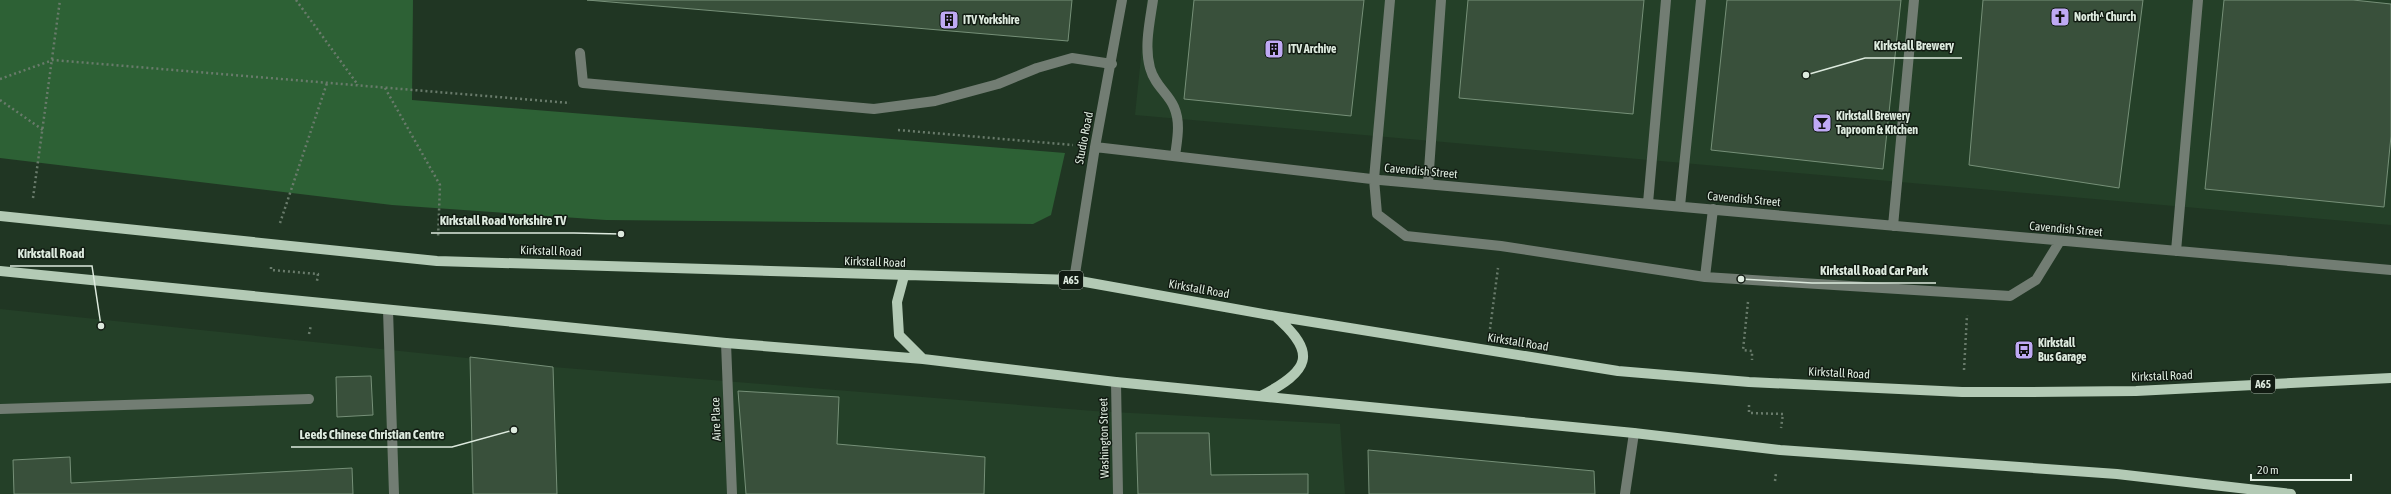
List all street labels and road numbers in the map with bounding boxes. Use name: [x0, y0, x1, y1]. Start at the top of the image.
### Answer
street label: Studio Road: [1072, 111, 1096, 165]
street label: Cavendish Street: [1384, 161, 1459, 181]
street label: Cavendish Street: [1707, 189, 1782, 209]
street label: Cavendish Street: [2029, 219, 2104, 239]
street label: Kirkstall Road: [520, 243, 582, 259]
street label: Kirkstall Road: [844, 254, 906, 270]
road number: A65: [1059, 271, 1083, 289]
street label: Kirkstall Road: [1167, 277, 1231, 301]
street label: Kirkstall Road: [1486, 330, 1550, 354]
street label: Kirkstall Road: [1808, 364, 1870, 382]
street label: Kirkstall Road: [2131, 368, 2193, 384]
road number: A65: [2251, 375, 2275, 393]
street label: Aire Place: [708, 397, 724, 441]
street label: Washington Street: [1096, 397, 1112, 478]

